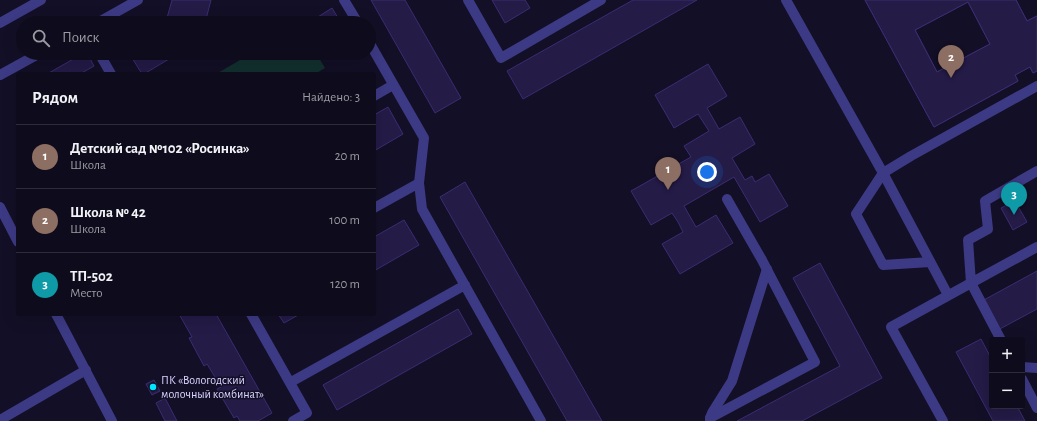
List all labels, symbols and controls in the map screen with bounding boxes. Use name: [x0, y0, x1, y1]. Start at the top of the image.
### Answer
search box: [16, 16, 376, 60]
icon: search: [30, 27, 52, 49]
text: Поиск: [62, 30, 100, 45]
pin: 2: [938, 45, 964, 78]
text: Рядом: [32, 89, 78, 106]
text: Найдено: 3: [302, 91, 360, 104]
text: Детский сад №102 «Росинка»: [70, 141, 250, 156]
text: 1: [43, 150, 47, 163]
text: 20 m: [335, 150, 360, 163]
pin: 1: [655, 157, 681, 190]
text: Школа: [70, 159, 106, 172]
your location: [697, 162, 717, 182]
pin: 3: [1001, 182, 1027, 215]
text: Школа № 42: [70, 205, 146, 220]
text: 2: [42, 214, 48, 227]
text: 100 m: [329, 214, 360, 227]
text: Школа: [70, 223, 106, 236]
text: ТП-502: [70, 269, 113, 284]
text: 3: [42, 278, 48, 291]
text: 120 m: [330, 278, 360, 291]
text: Место: [70, 287, 102, 300]
map controls: [989, 337, 1025, 409]
button: +: [989, 337, 1025, 373]
button: −: [989, 373, 1025, 409]
place label: ПК «Вологодский молочный комбинат»: [161, 374, 264, 400]
marker: ПК «Вологодский молочный комбинат»: [148, 382, 158, 392]

